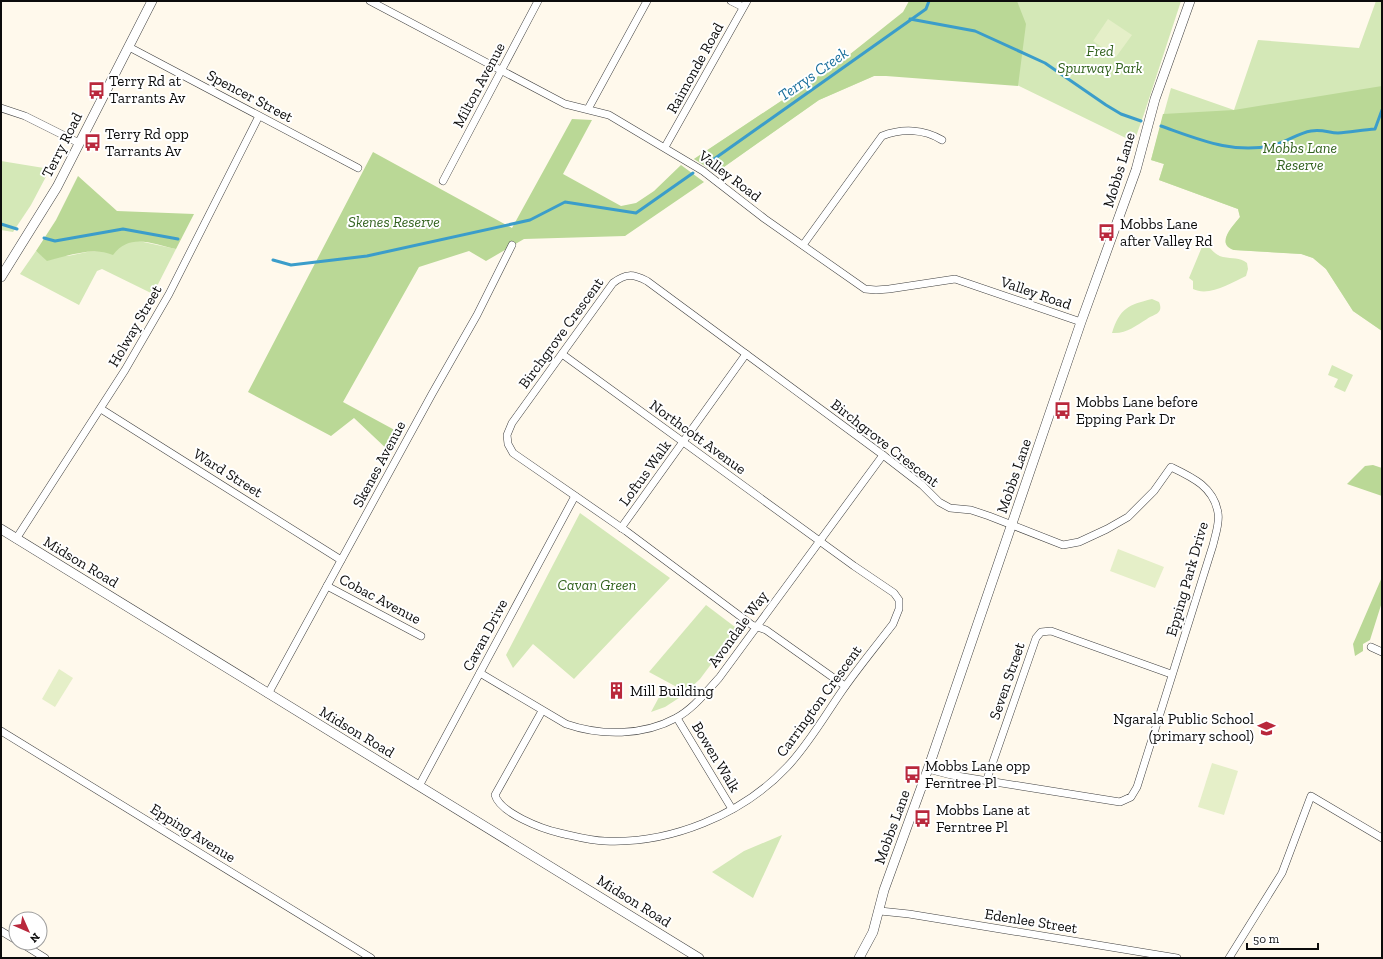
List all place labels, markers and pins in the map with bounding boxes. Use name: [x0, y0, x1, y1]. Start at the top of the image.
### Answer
place label: Terry Rd at Tarrants Av: [109, 72, 186, 107]
bus stop icon: Terry Rd at Tarrants Av: [86, 80, 106, 100]
place label: Terry Rd opp Tarrants Av: [105, 125, 189, 160]
bus stop icon: Terry Rd opp Tarrants Av: [82, 133, 102, 153]
place label: Mobbs Lane after Valley Rd: [1120, 215, 1213, 250]
bus stop icon: Mobbs Lane after Valley Rd: [1097, 223, 1117, 243]
place label: Mobbs Lane before Epping Park Dr: [1076, 393, 1198, 428]
bus stop icon: Mobbs Lane before Epping Park Dr: [1053, 401, 1073, 421]
building icon: Mill Building: [607, 681, 627, 701]
place label: Mill Building: [630, 682, 714, 700]
place label: Ngarala Public School (primary school): [1113, 710, 1254, 745]
school or university icon: Ngarala Public School (primary school): [1257, 718, 1277, 738]
place label: Mobbs Lane opp Ferntree Pl: [925, 757, 1030, 792]
bus stop icon: Mobbs Lane opp Ferntree Pl: [902, 765, 922, 785]
place label: Mobbs Lane at Ferntree Pl: [936, 801, 1030, 836]
bus stop icon: Mobbs Lane at Ferntree Pl: [913, 809, 933, 829]

